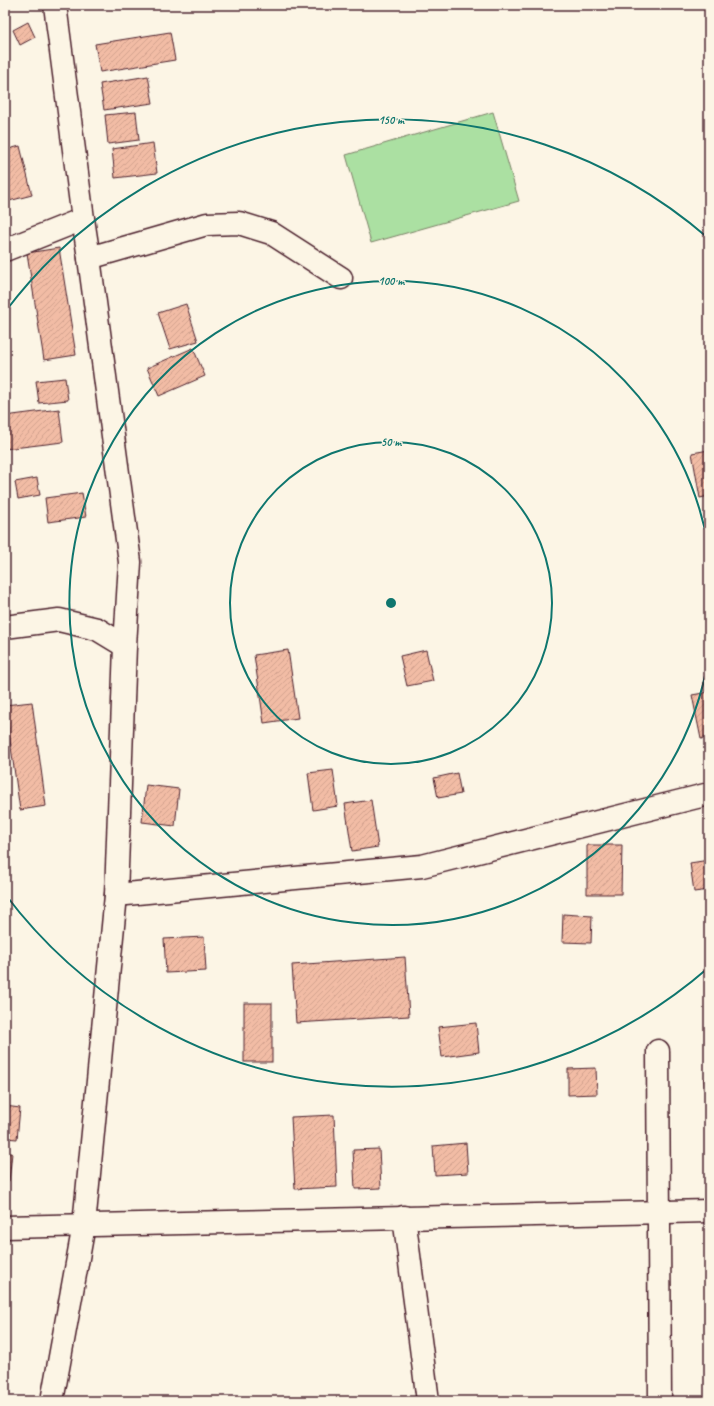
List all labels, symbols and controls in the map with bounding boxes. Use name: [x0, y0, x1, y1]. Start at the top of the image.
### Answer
text: 150 m: [378, 112, 405, 128]
text: 100 m: [378, 273, 405, 289]
text: 50 m: [381, 434, 402, 450]
centre of rings: [384, 596, 398, 610]

